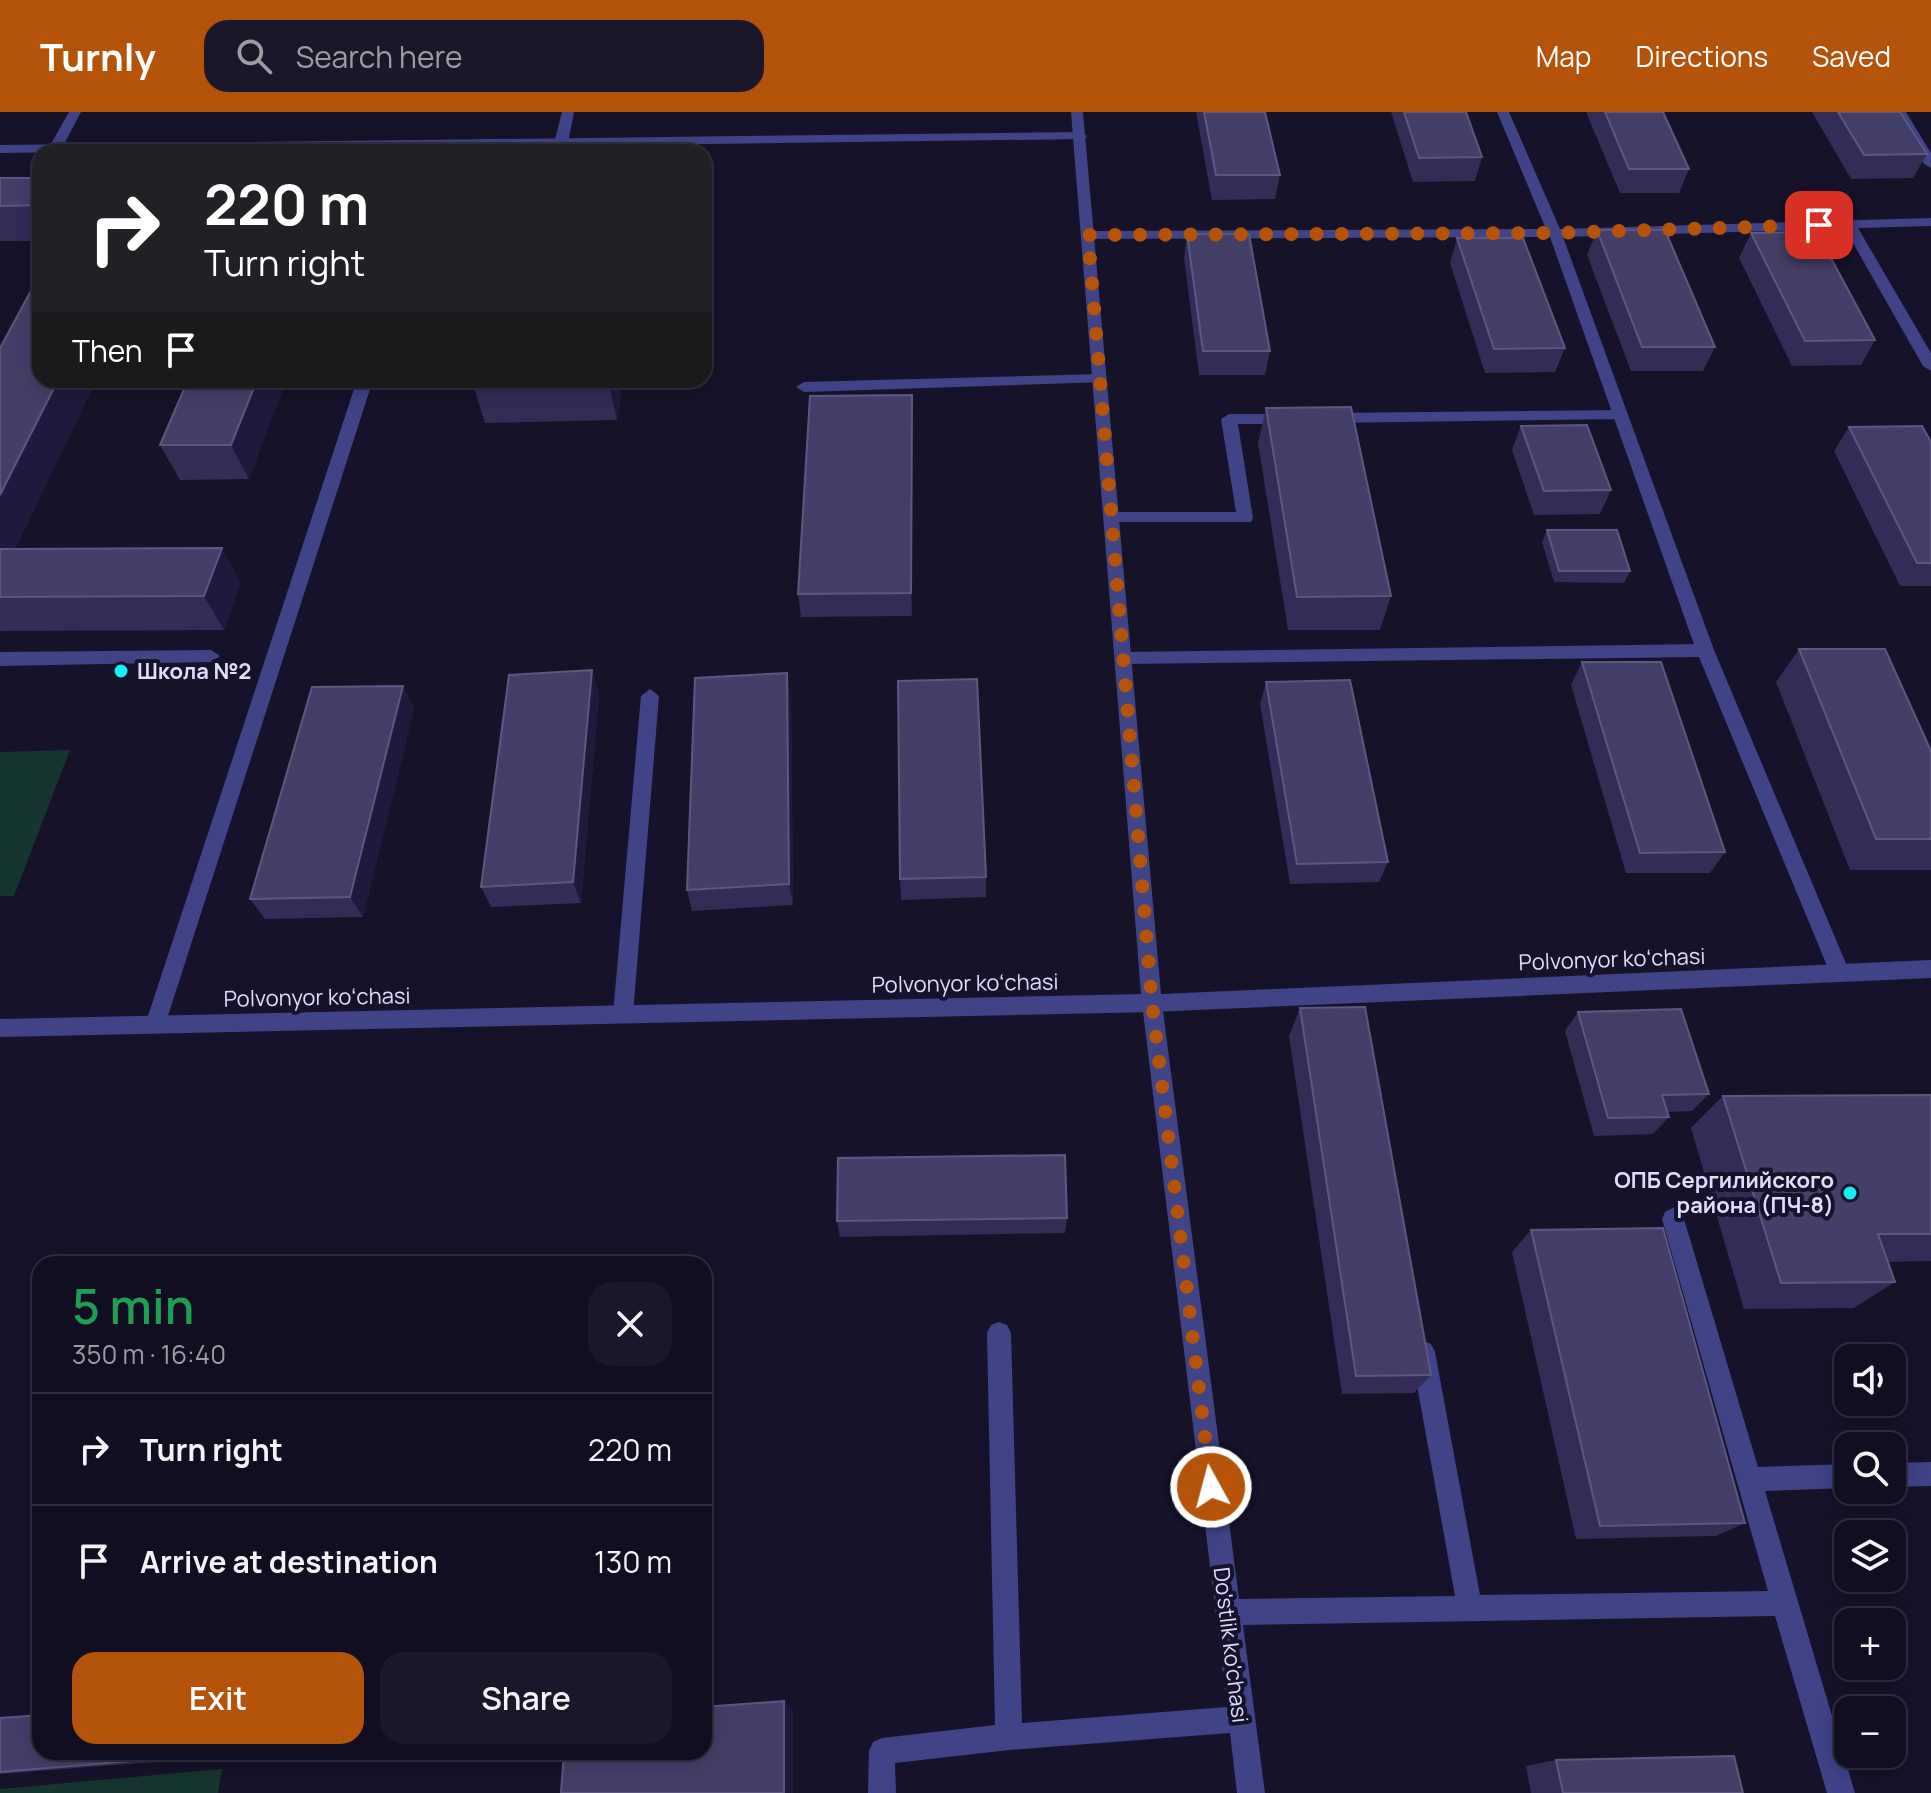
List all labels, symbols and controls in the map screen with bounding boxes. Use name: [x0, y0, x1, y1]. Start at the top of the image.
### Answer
search box: [204, 20, 764, 92]
text: Turnly: [40, 30, 156, 82]
icon: search: [232, 34, 276, 78]
text: Search here: [296, 36, 463, 77]
text: Map: [1536, 37, 1591, 75]
text: Directions: [1635, 37, 1768, 75]
text: Saved: [1812, 37, 1891, 75]
text: 220 m: [204, 165, 369, 242]
icon: right: [72, 176, 176, 280]
pin: [1785, 191, 1853, 259]
icon: arrive: [1797, 203, 1841, 247]
text: Turn right: [204, 238, 365, 287]
icon: arrive: [159, 328, 203, 372]
text: Then: [72, 330, 143, 371]
place label: Школа №2: [137, 656, 251, 686]
marker: Школа №2: [112, 662, 130, 680]
street label: Polvonyor koʻchasi: [1518, 941, 1706, 977]
street label: Polvonyor koʻchasi: [871, 966, 1059, 1000]
street label: Polvonyor koʻchasi: [223, 980, 411, 1014]
place label: ОПБ Сергилийского района (ПЧ-8): [1614, 1165, 1834, 1220]
marker: ОПБ Сергилийского района (ПЧ-8): [1841, 1184, 1859, 1202]
text: 5 min: [72, 1273, 194, 1338]
button: close: [588, 1282, 672, 1366]
text: 350 m · 16:40: [72, 1336, 226, 1372]
map controls: [1834, 1344, 1906, 1768]
button: sound: [1834, 1344, 1906, 1416]
icon: right: [72, 1427, 116, 1471]
text: Turn right: [140, 1429, 283, 1470]
text: 220 m: [588, 1429, 672, 1470]
button: search: [1834, 1432, 1906, 1504]
position arrow: [1169, 1445, 1253, 1529]
button: layers: [1834, 1520, 1906, 1592]
icon: arrive: [72, 1539, 116, 1583]
text: Arrive at destination: [140, 1541, 438, 1582]
text: 130 m: [594, 1541, 672, 1582]
street label: Do'stlik ko'chasi: [1207, 1566, 1255, 1724]
button: +: [1834, 1608, 1906, 1680]
button: Exit: [72, 1652, 364, 1744]
button: Share: [380, 1652, 672, 1744]
button: −: [1834, 1696, 1906, 1768]

